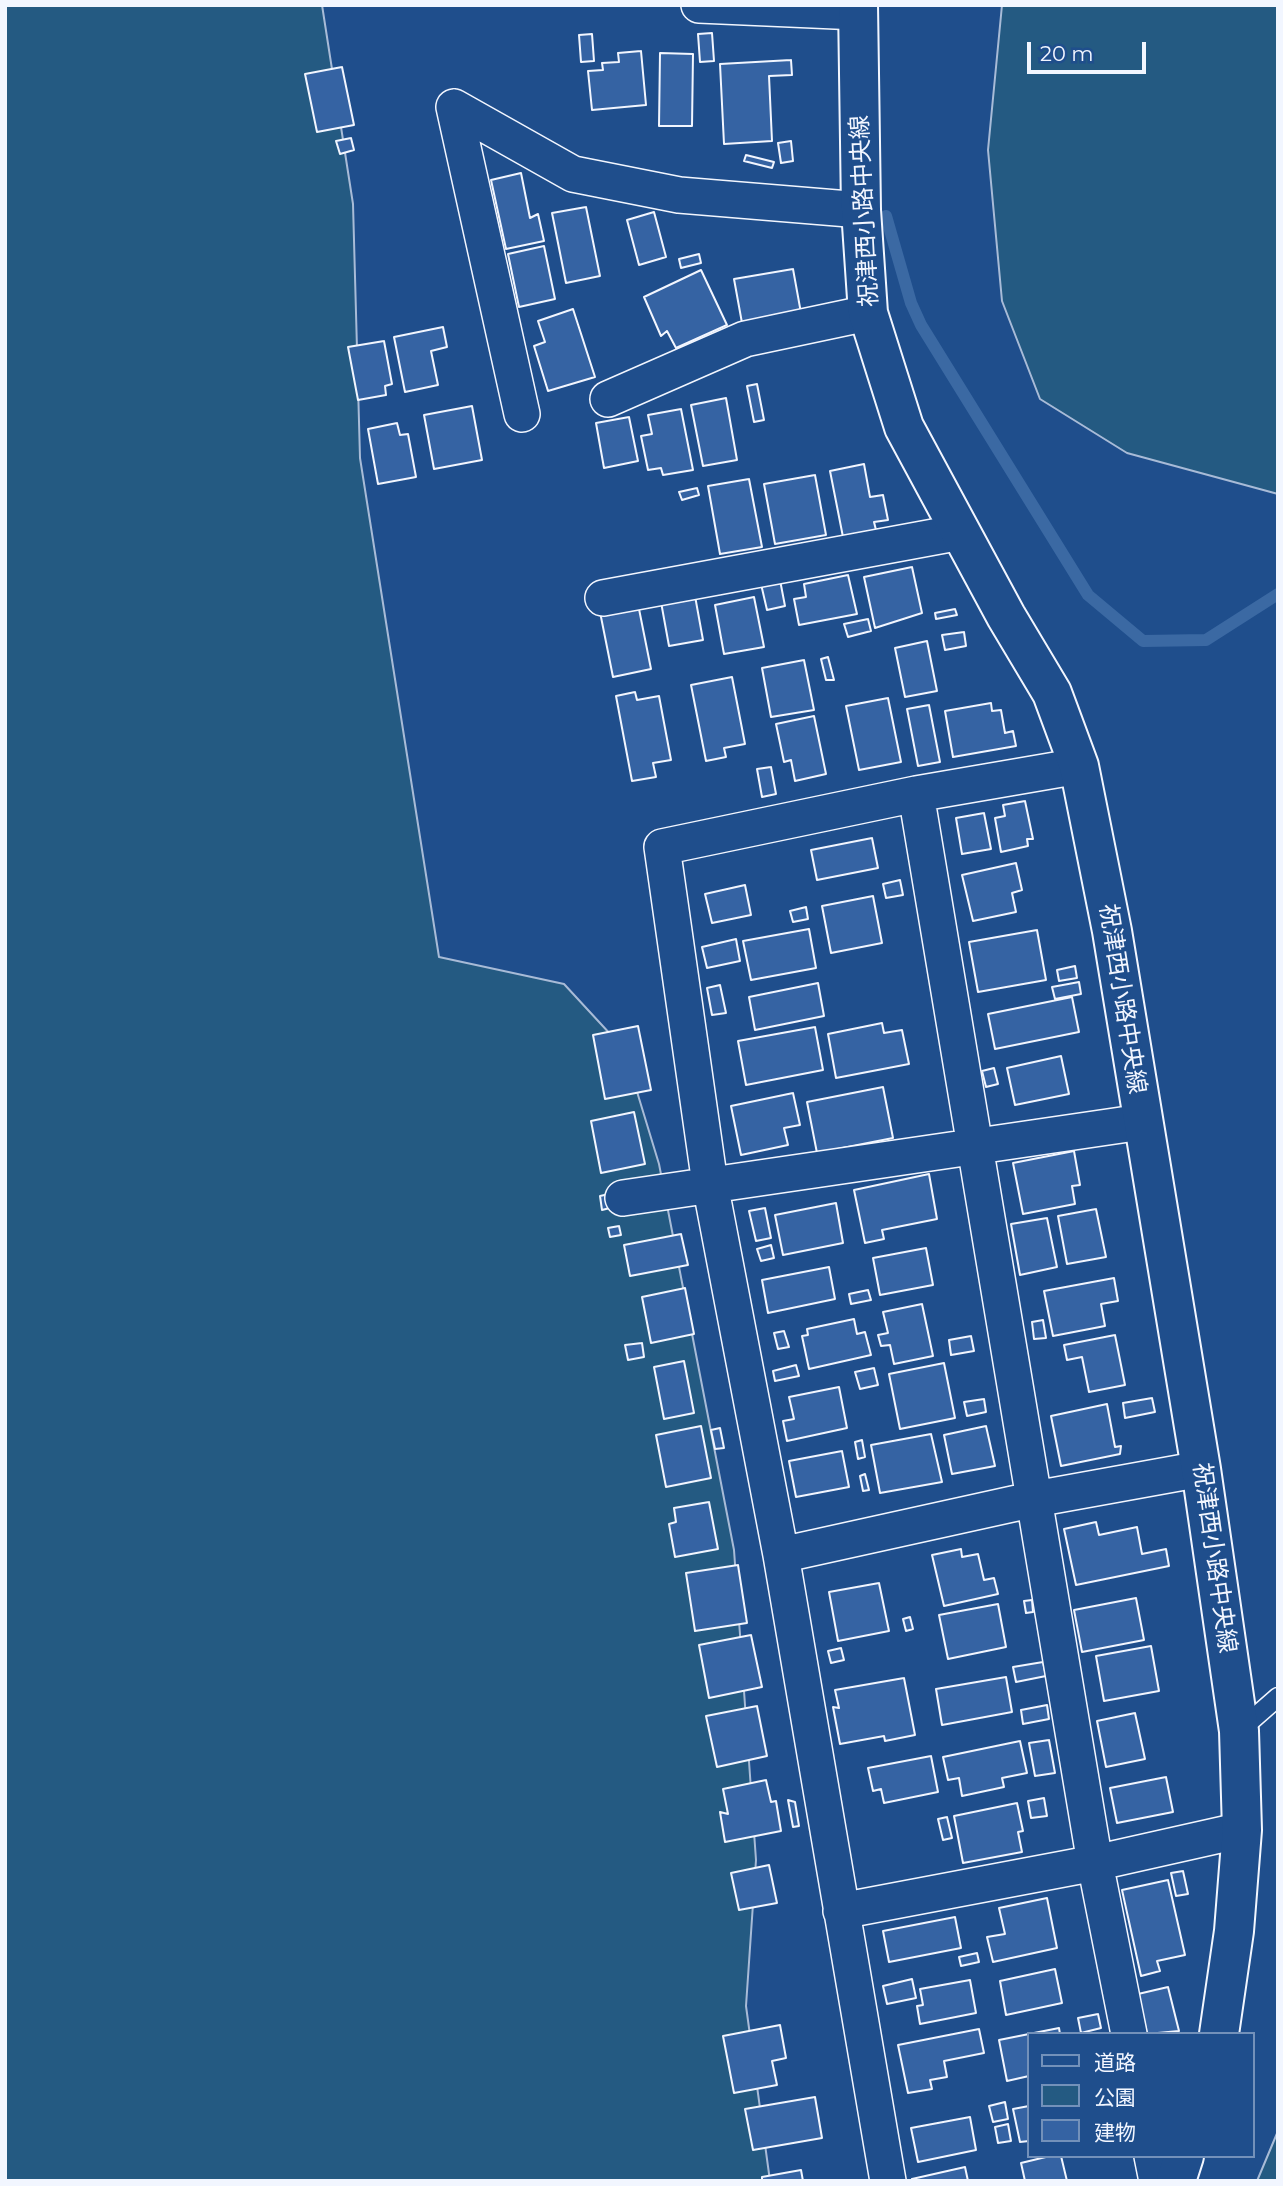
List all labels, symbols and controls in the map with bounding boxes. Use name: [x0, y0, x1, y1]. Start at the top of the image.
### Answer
scale bar: [1031, 28, 1150, 72]
text: 20 m: [1040, 41, 1094, 66]
street label: 祝津西小路中央線: [846, 114, 884, 308]
street label: 祝津西小路中央線: [1093, 902, 1151, 1096]
street label: 祝津西小路中央線: [1186, 1461, 1242, 1655]
legend: [1028, 2032, 1255, 2158]
text: 道路: [1094, 2050, 1136, 2075]
text: 公園: [1094, 2085, 1136, 2110]
text: 建物: [1094, 2120, 1136, 2145]

